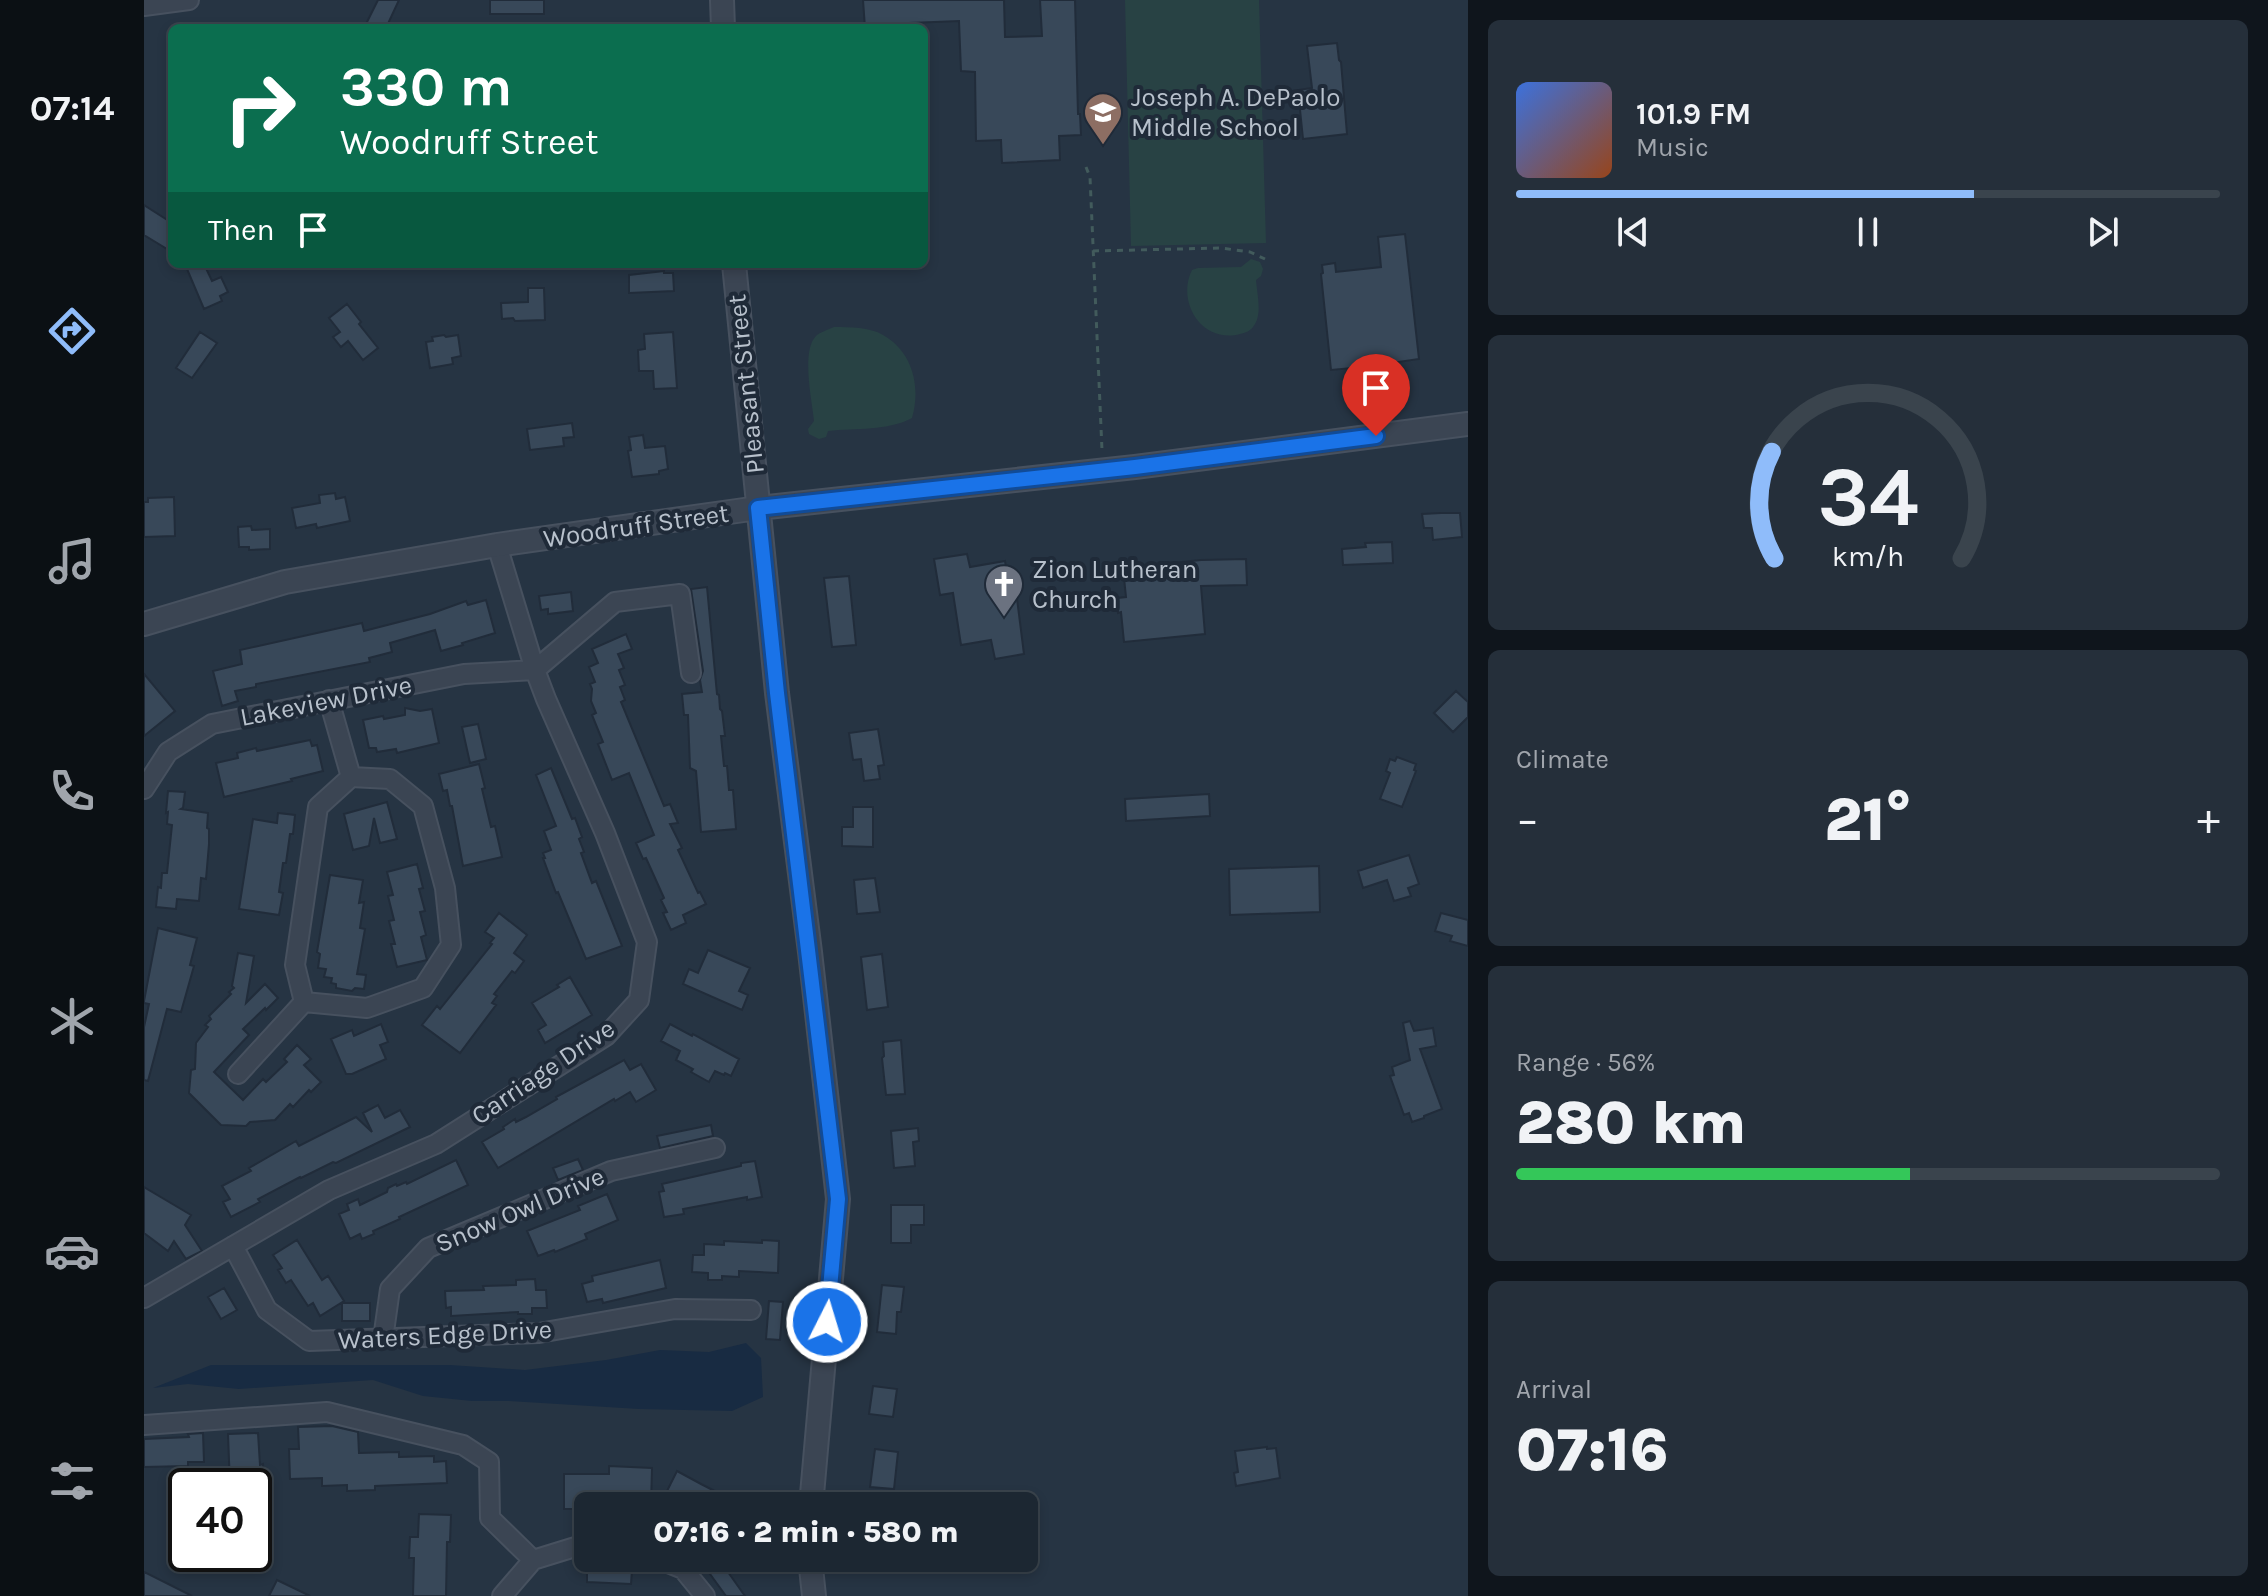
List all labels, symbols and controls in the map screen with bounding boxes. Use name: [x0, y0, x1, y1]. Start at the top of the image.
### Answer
text: 330 m: [340, 54, 512, 119]
icon: right: [208, 56, 312, 160]
place label: Joseph A. DePaolo Middle School: [1131, 82, 1340, 143]
text: 07:14: [30, 87, 114, 129]
school or university icon: Joseph A. DePaolo Middle School: [1082, 91, 1124, 146]
text: 101.9 FM: [1636, 96, 1751, 132]
text: Woodruff Street: [340, 121, 599, 163]
text: Music: [1636, 132, 1709, 163]
icon: arrive: [291, 208, 335, 252]
icon: previous: [1611, 210, 1655, 254]
icon: pause: [1846, 210, 1890, 254]
icon: next: [2081, 210, 2125, 254]
text: Then: [208, 212, 275, 248]
street label: Pleasant Street: [721, 292, 771, 475]
icon: directions: [44, 303, 100, 359]
pin: [1342, 354, 1410, 436]
icon: arrive: [1354, 366, 1398, 410]
text: 34: [1817, 448, 1919, 545]
street label: Woodruff Street: [541, 498, 731, 554]
icon: music: [44, 533, 100, 589]
text: km/h: [1832, 540, 1904, 573]
place label: Zion Lutheran Church: [1032, 554, 1197, 615]
church icon: Zion Lutheran Church: [983, 563, 1025, 618]
street label: Lakeview Drive: [237, 669, 415, 733]
text: Climate: [1516, 744, 1609, 775]
icon: phone: [44, 763, 100, 819]
text: 21°: [1824, 785, 1912, 855]
text: −: [1516, 794, 1539, 845]
text: +: [2197, 794, 2220, 845]
icon: climate: [44, 993, 100, 1049]
street label: Carriage Drive: [466, 1013, 620, 1131]
text: Range · 56%: [1516, 1047, 1655, 1078]
text: 280 km: [1516, 1088, 1746, 1158]
street label: Snow Owl Drive: [431, 1160, 609, 1260]
icon: car: [44, 1223, 100, 1279]
position arrow: [785, 1280, 869, 1364]
street label: Waters Edge Drive: [337, 1314, 553, 1356]
text: Arrival: [1516, 1374, 1592, 1405]
text: 07:16: [1516, 1415, 1668, 1485]
icon: filters: [44, 1453, 100, 1509]
speed limit sign: 40: [168, 1468, 272, 1572]
text: 07:16 · 2 min · 580 m: [653, 1514, 959, 1550]

